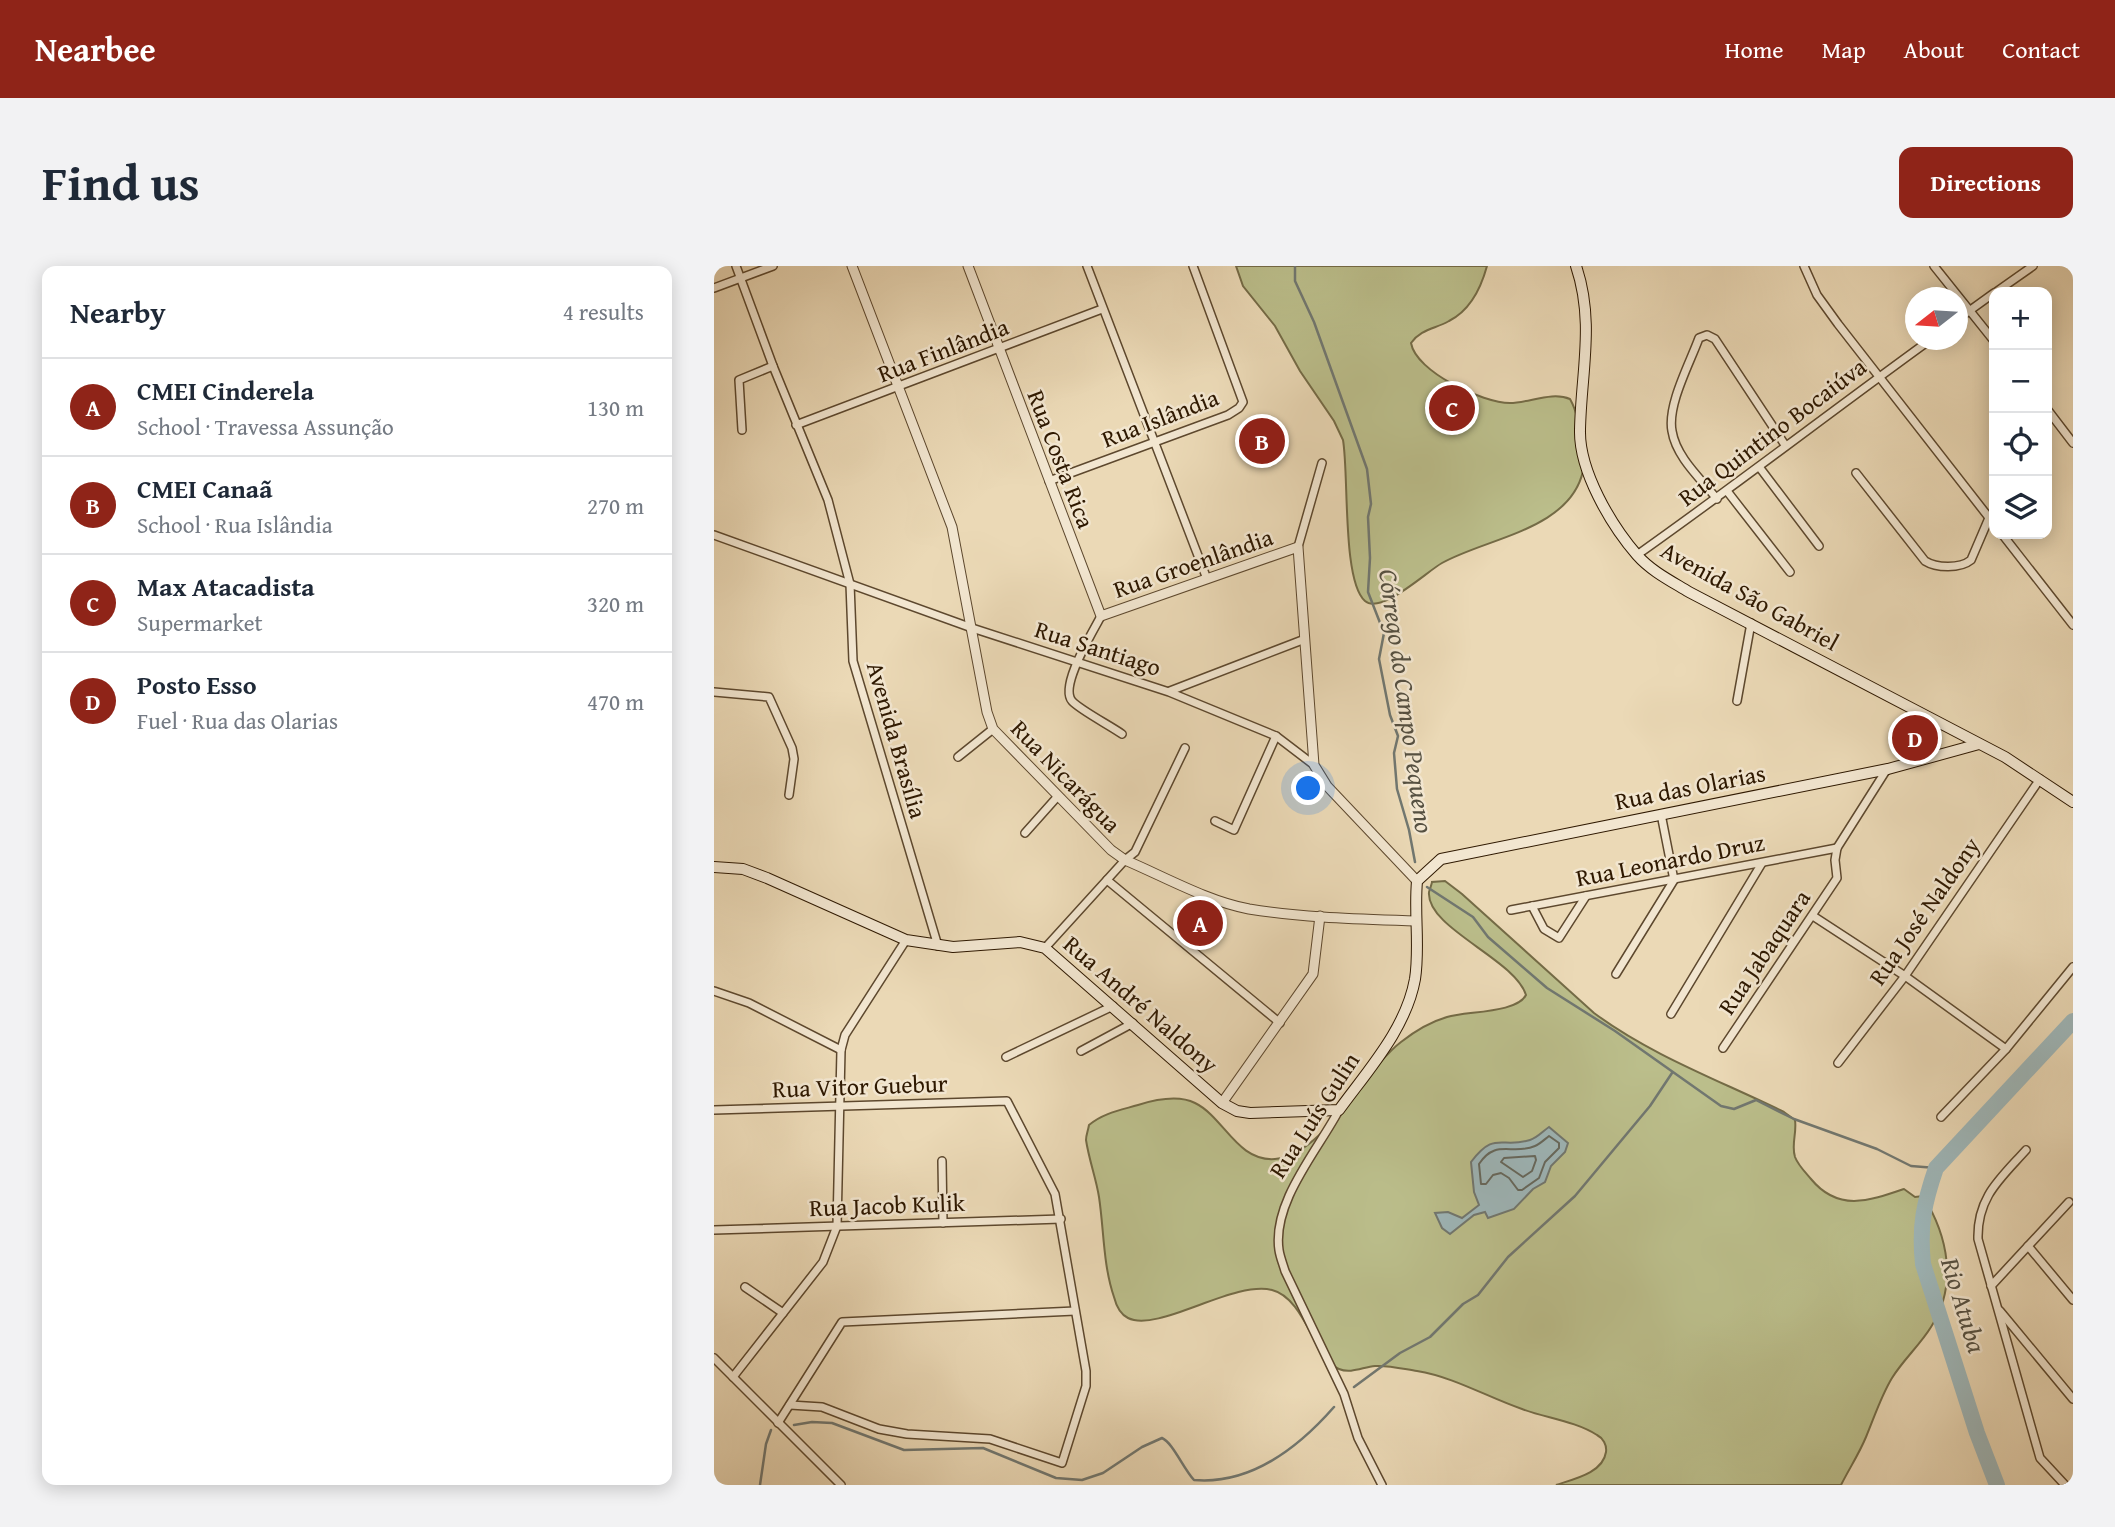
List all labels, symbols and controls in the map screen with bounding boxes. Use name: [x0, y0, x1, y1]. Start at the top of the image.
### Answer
text: Nearbee: [35, 25, 156, 73]
text: Home: [1725, 32, 1784, 67]
text: Map: [1822, 32, 1866, 67]
text: About: [1904, 32, 1964, 67]
text: Contact: [2002, 32, 2080, 67]
text: Find us: [42, 146, 200, 218]
button: Directions: [1899, 147, 2073, 218]
north arrow: [1905, 287, 1968, 350]
map controls: [1989, 287, 2052, 539]
button: +: [1989, 287, 2052, 350]
text: Nearby: [70, 290, 166, 334]
text: 4 results: [563, 295, 644, 328]
street label: Rua Finlândia: [872, 309, 1014, 391]
street label: Rua Quintino Bocaiúva: [1670, 349, 1874, 515]
button: −: [1989, 350, 2052, 413]
text: CMEI Cinderela: [137, 371, 314, 410]
street label: Rua Islândia: [1096, 379, 1224, 456]
pin: C: [1429, 382, 1475, 434]
street label: Rua Costa Rica: [1019, 385, 1104, 534]
text: A: [86, 391, 100, 424]
text: 130 m: [587, 391, 644, 424]
text: School · Travessa Assunção: [137, 410, 394, 443]
button: locate: [1989, 413, 2052, 476]
pin: B: [1239, 415, 1285, 467]
text: CMEI Canaã: [137, 469, 273, 508]
button: layers: [1989, 476, 2052, 539]
text: B: [86, 489, 100, 522]
text: 270 m: [587, 489, 644, 522]
text: School · Rua Islândia: [137, 508, 333, 541]
street label: Rua Groenlândia: [1109, 519, 1278, 607]
street label: Avenida São Gabriel: [1655, 533, 1846, 660]
text: Max Atacadista: [137, 567, 315, 606]
water label: Córrego do Campo Pequeno: [1369, 567, 1445, 835]
text: C: [86, 587, 100, 620]
text: 320 m: [587, 587, 644, 620]
text: Supermarket: [137, 606, 263, 639]
street label: Rua Santiago: [1030, 611, 1166, 685]
street label: Avenida Brasília: [858, 658, 936, 823]
text: Posto Esso: [137, 665, 257, 704]
text: D: [86, 685, 100, 718]
text: 470 m: [587, 685, 644, 718]
text: Fuel · Rua das Olarias: [137, 704, 338, 737]
street label: Rua Nicarágua: [1003, 712, 1130, 841]
pin: D: [1892, 712, 1938, 764]
street label: Rua das Olarias: [1612, 755, 1768, 819]
your location: [1291, 771, 1325, 805]
street label: Rua Leonardo Druz: [1573, 825, 1767, 895]
street label: Rua José Naldony: [1860, 830, 1988, 992]
street label: Rua Jabaquara: [1709, 882, 1819, 1022]
pin: A: [1177, 897, 1223, 949]
street label: Rua André Naldony: [1056, 927, 1226, 1081]
street label: Rua Luís Gulin: [1260, 1045, 1368, 1185]
street label: Rua Vitor Guebur: [772, 1065, 948, 1107]
street label: Rua Jacob Kulik: [809, 1185, 966, 1225]
water label: Rio Atuba: [1931, 1252, 1997, 1357]

